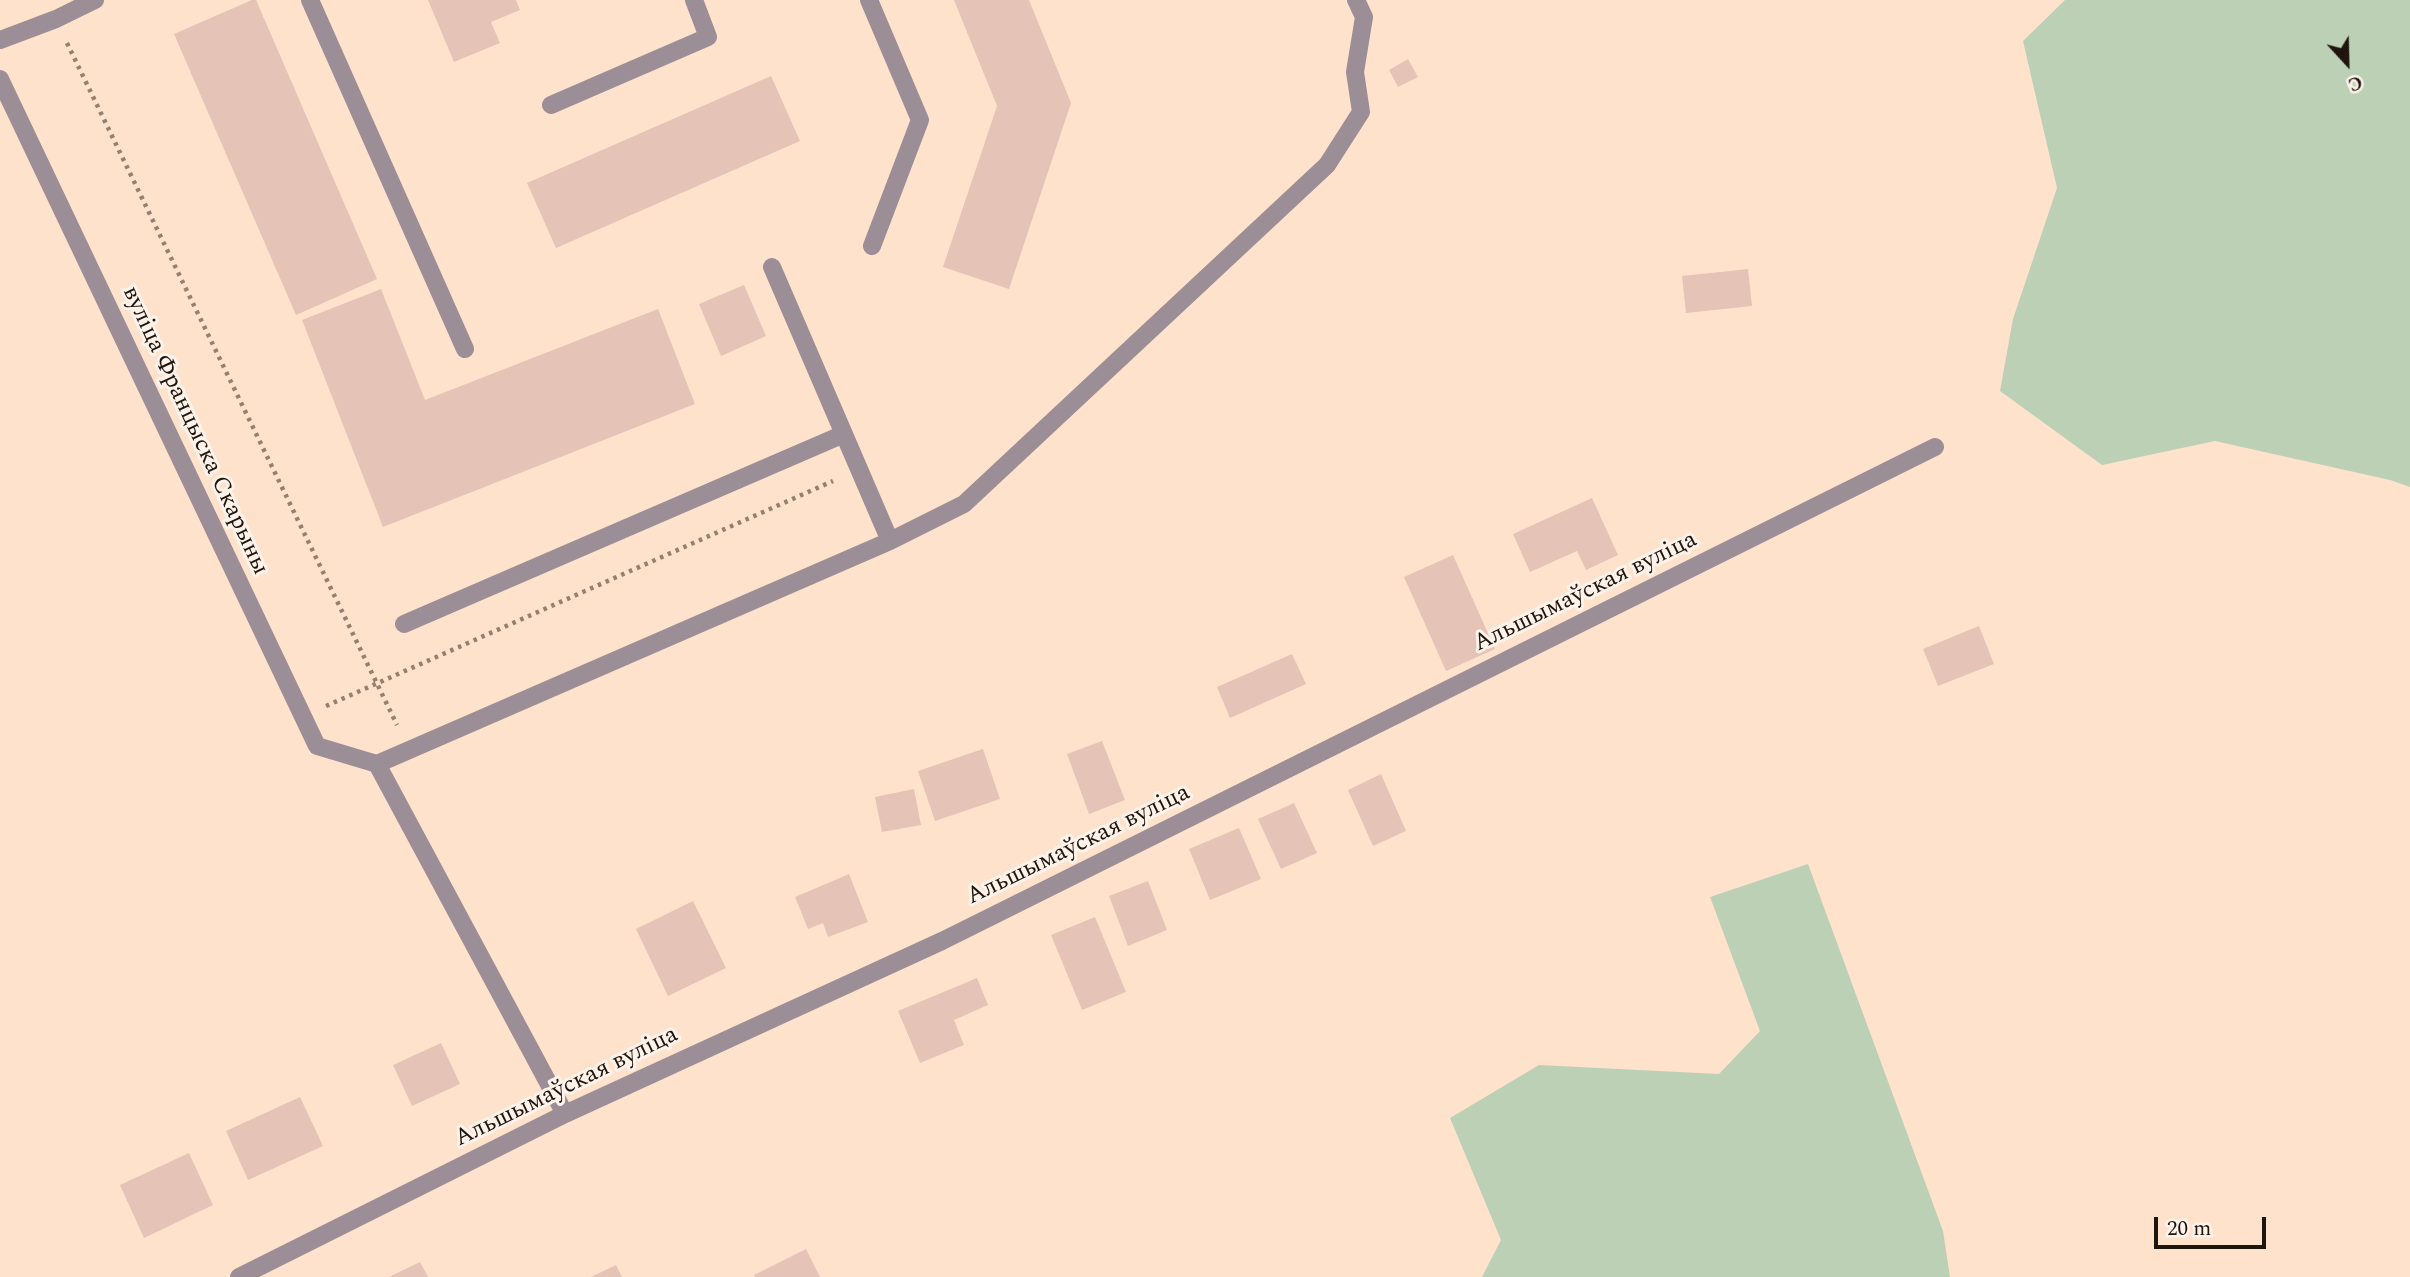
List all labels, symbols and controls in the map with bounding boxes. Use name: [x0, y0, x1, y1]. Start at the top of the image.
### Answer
north arrow: [2312, 28, 2382, 98]
text: С: [2343, 67, 2367, 99]
street label: вуліца Францыска Скарыны: [114, 282, 274, 580]
street label: Альшымаўская вуліца: [1470, 526, 1702, 660]
street label: Альшымаўская вуліца: [963, 779, 1195, 913]
street label: Альшымаўская вуліца: [451, 1021, 683, 1155]
scale bar: [2158, 1204, 2270, 1248]
text: 20 m: [2167, 1213, 2211, 1245]

